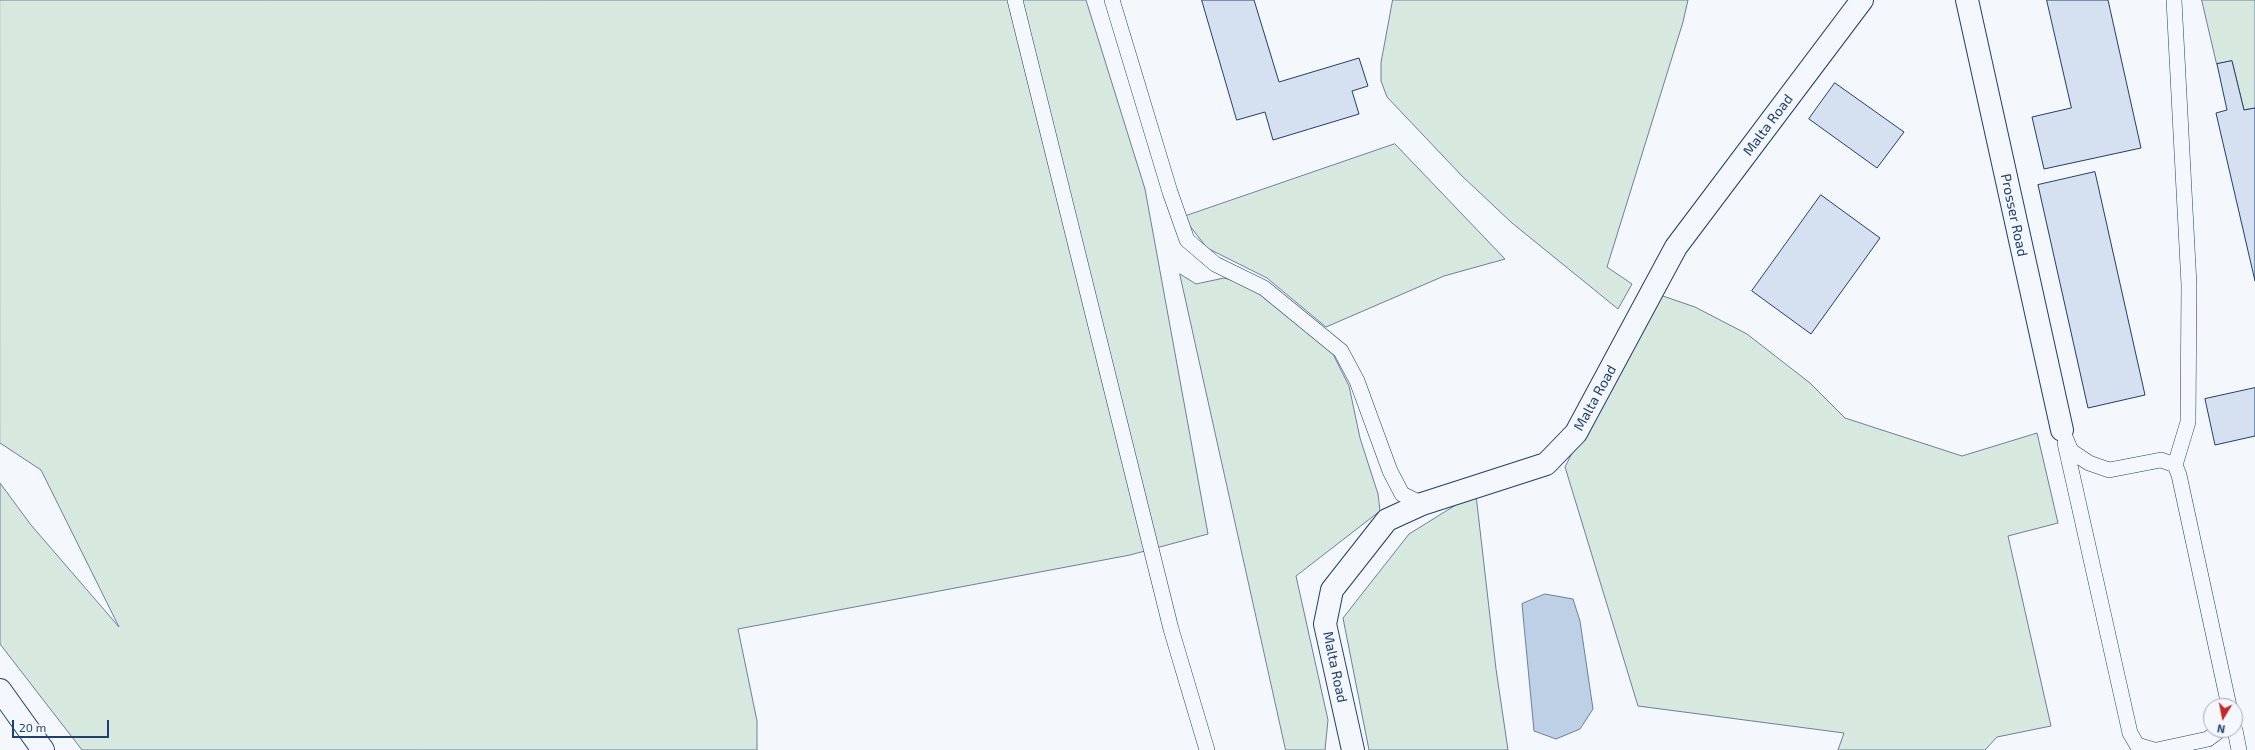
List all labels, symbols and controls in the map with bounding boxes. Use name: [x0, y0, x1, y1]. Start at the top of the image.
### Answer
street label: Malta Road: [1740, 91, 1796, 159]
street label: Prosser Road: [1997, 172, 2031, 258]
street label: Malta Road: [1570, 362, 1620, 434]
street label: Malta Road: [1319, 630, 1351, 704]
north arrow: [2203, 698, 2243, 738]
scale bar: [14, 712, 111, 738]
text: 20 m: [19, 720, 46, 734]
text: N: [2216, 722, 2226, 736]

